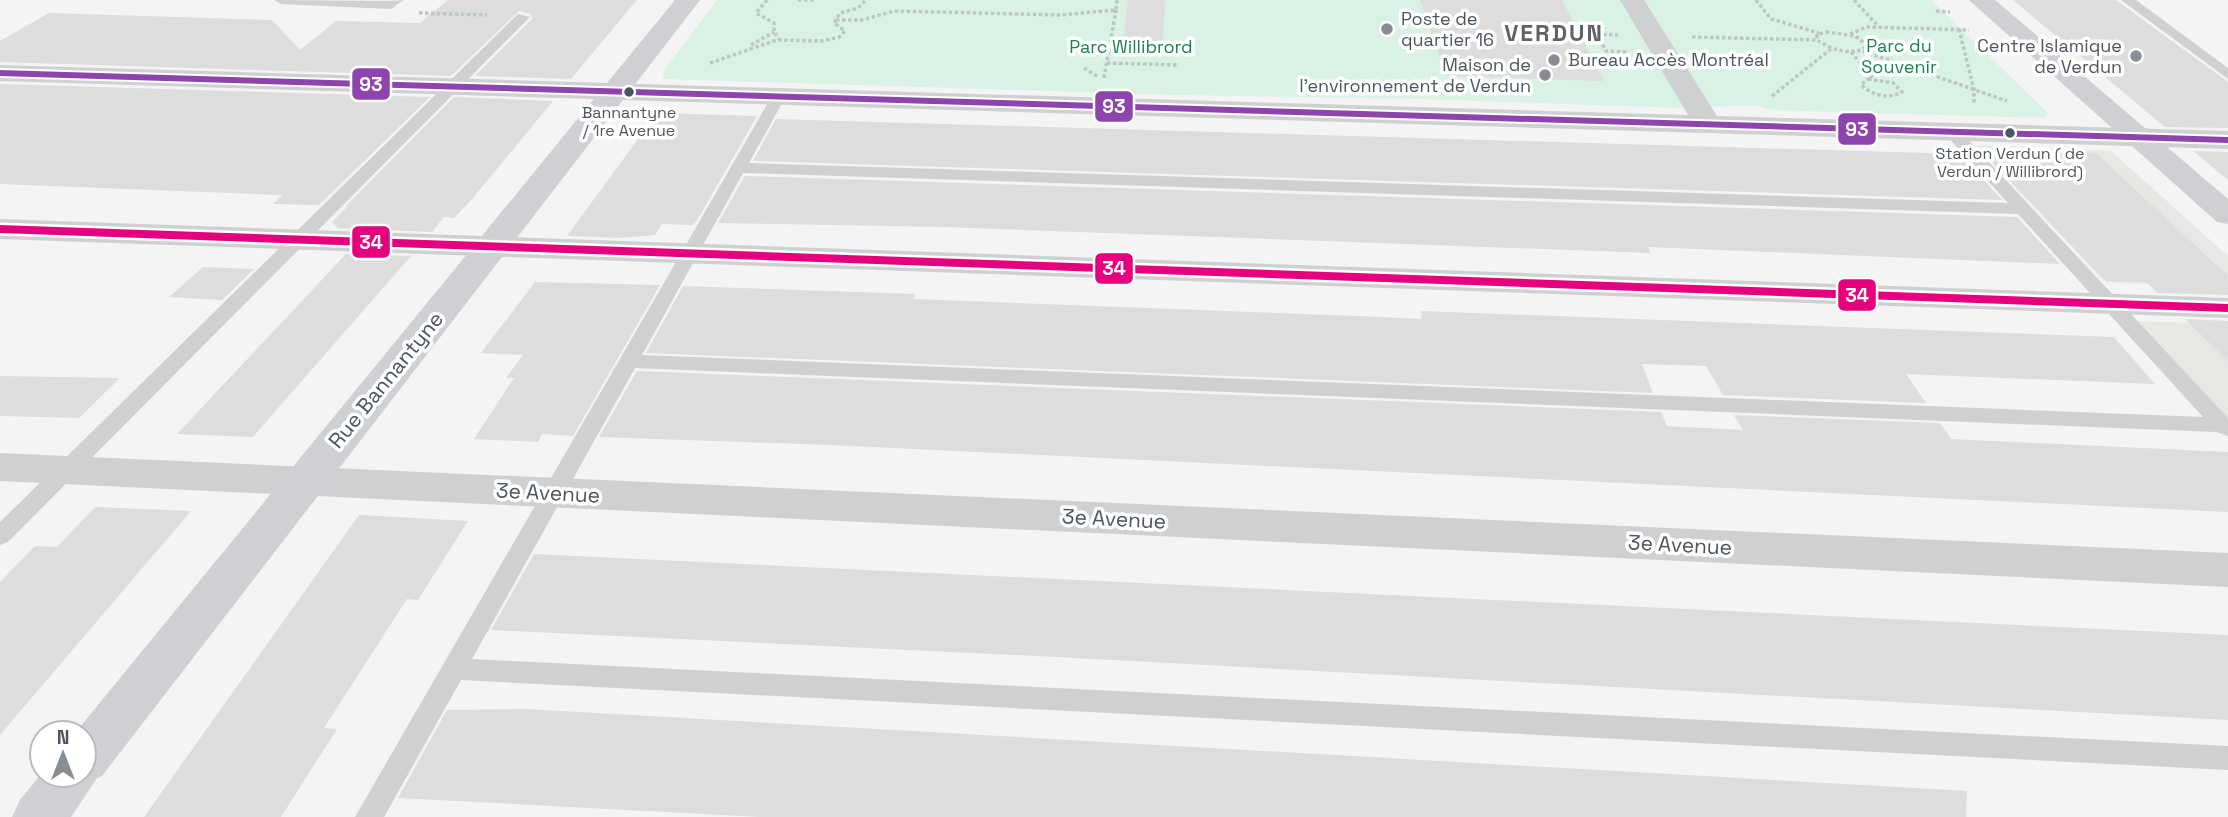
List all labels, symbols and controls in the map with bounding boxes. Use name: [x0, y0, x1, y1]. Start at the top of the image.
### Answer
place label: Poste de quartier 16: [1401, 7, 1494, 51]
district label: VERDUN: [1504, 18, 1604, 48]
marker: Poste de quartier 16: [1379, 21, 1395, 37]
park label: Parc du Souvenir: [1861, 34, 1937, 78]
place label: Centre Islamique de Verdun: [1977, 34, 2122, 78]
park label: Parc Willibrord: [1069, 35, 1193, 58]
place label: Bureau Accès Montréal: [1568, 48, 1769, 71]
marker: Centre Islamique de Verdun: [2128, 48, 2144, 64]
marker: Bureau Accès Montréal: [1546, 52, 1562, 68]
place label: Maison de l'environnement de Verdun: [1299, 53, 1531, 97]
line badge: 93: [351, 67, 391, 101]
marker: Maison de l'environnement de Verdun: [1537, 67, 1553, 83]
text: 93: [359, 72, 383, 97]
marker: Bannantyne / 1re Avenue: [622, 85, 636, 99]
line badge: 93: [1094, 90, 1134, 123]
text: 93: [1102, 94, 1126, 119]
place label: Bannantyne / 1re Avenue: [582, 102, 676, 141]
line badge: 93: [1837, 112, 1877, 146]
text: 93: [1845, 117, 1869, 142]
marker: Station Verdun ( de Verdun / Willibrord): [2003, 126, 2017, 140]
place label: Station Verdun ( de Verdun / Willibrord): [1935, 143, 2085, 182]
line badge: 34: [351, 225, 391, 259]
text: 34: [359, 230, 383, 255]
line badge: 34: [1094, 252, 1134, 285]
text: 34: [1102, 256, 1126, 281]
line badge: 34: [1837, 278, 1877, 312]
text: 34: [1845, 283, 1869, 308]
street label: Rue Bannantyne: [322, 306, 449, 454]
street label: 3e Avenue: [495, 476, 601, 509]
street label: 3e Avenue: [1061, 502, 1167, 535]
street label: 3e Avenue: [1627, 528, 1733, 561]
north arrow: [28, 719, 98, 789]
text: N: [57, 725, 69, 750]

